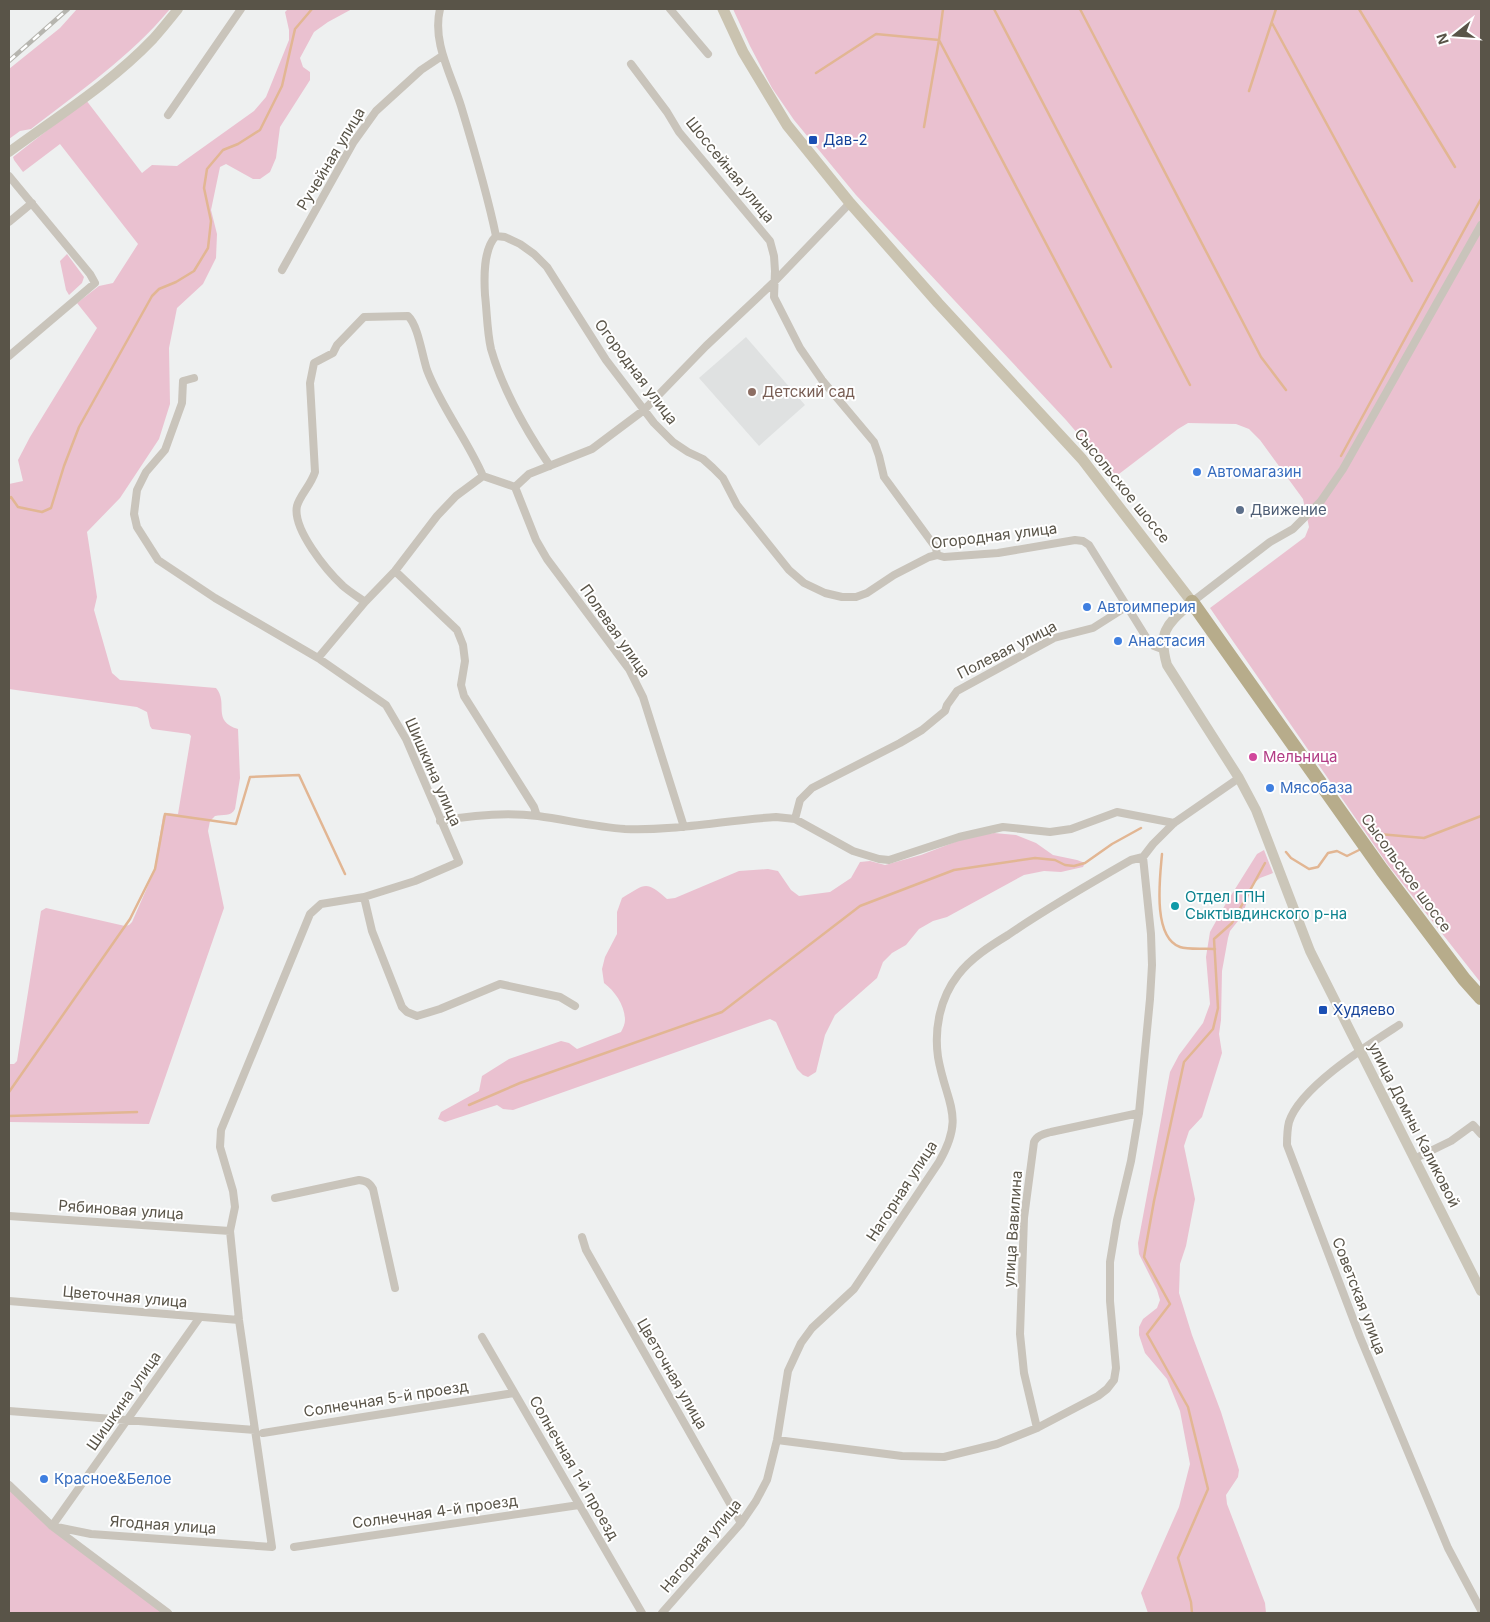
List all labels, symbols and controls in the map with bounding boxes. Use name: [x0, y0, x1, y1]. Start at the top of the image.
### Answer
north arrow: [1430, 10, 1480, 60]
text: N: [1432, 31, 1452, 47]
street label: Ручейная улица: [292, 104, 369, 214]
street label: Шоссейная улица: [682, 113, 779, 226]
place label: Дав-2: [823, 130, 868, 149]
marker: Дав-2: [807, 134, 819, 146]
street label: Огородная улица: [591, 315, 682, 428]
place label: Детский сад: [762, 382, 855, 401]
marker: Детский сад: [746, 386, 758, 398]
street label: Сысольское шоссе: [1070, 424, 1174, 547]
place label: Автомагазин: [1207, 462, 1302, 481]
marker: Автомагазин: [1191, 466, 1203, 478]
place label: Движение: [1250, 500, 1327, 519]
marker: Движение: [1234, 504, 1246, 516]
street label: Огородная улица: [930, 518, 1058, 553]
street label: Полевая улица: [576, 580, 655, 681]
place label: Автоимперия: [1097, 597, 1196, 616]
marker: Автоимперия: [1081, 601, 1093, 613]
street label: Полевая улица: [954, 616, 1060, 683]
place label: Анастасия: [1128, 631, 1205, 650]
marker: Анастасия: [1112, 635, 1124, 647]
street label: Шишкина улица: [401, 715, 466, 829]
place label: Мельница: [1263, 747, 1337, 766]
marker: Мельница: [1247, 751, 1259, 763]
place label: Мясобаза: [1280, 778, 1353, 797]
marker: Мясобаза: [1264, 782, 1276, 794]
street label: Сысольское шоссе: [1357, 810, 1456, 936]
place label: Отдел ГПН Сыктывдинского р-на: [1185, 887, 1347, 923]
marker: Отдел ГПН Сыктывдинского р-на: [1169, 900, 1181, 912]
place label: Худяево: [1333, 1000, 1395, 1019]
marker: Худяево: [1317, 1004, 1329, 1016]
street label: улица Домны Каликовой: [1364, 1039, 1464, 1211]
street label: Нагорная улица: [862, 1137, 941, 1245]
street label: улица Вавилина: [999, 1170, 1026, 1288]
street label: Рябиновая улица: [58, 1196, 184, 1223]
street label: Советская улица: [1328, 1234, 1391, 1357]
street label: Цветочная улица: [62, 1282, 188, 1311]
street label: Цветочная улица: [633, 1315, 712, 1433]
street label: Шишкина улица: [82, 1347, 165, 1454]
street label: Солнечная 5-й проезд: [302, 1376, 470, 1421]
street label: Солнечная 1-й проезд: [525, 1392, 624, 1543]
place label: Красное&Белое: [54, 1469, 171, 1488]
marker: Красное&Белое: [38, 1473, 50, 1485]
street label: Солнечная 4-й проезд: [351, 1490, 519, 1533]
street label: Нагорная улица: [656, 1495, 745, 1596]
street label: Ягодная улица: [109, 1511, 217, 1538]

